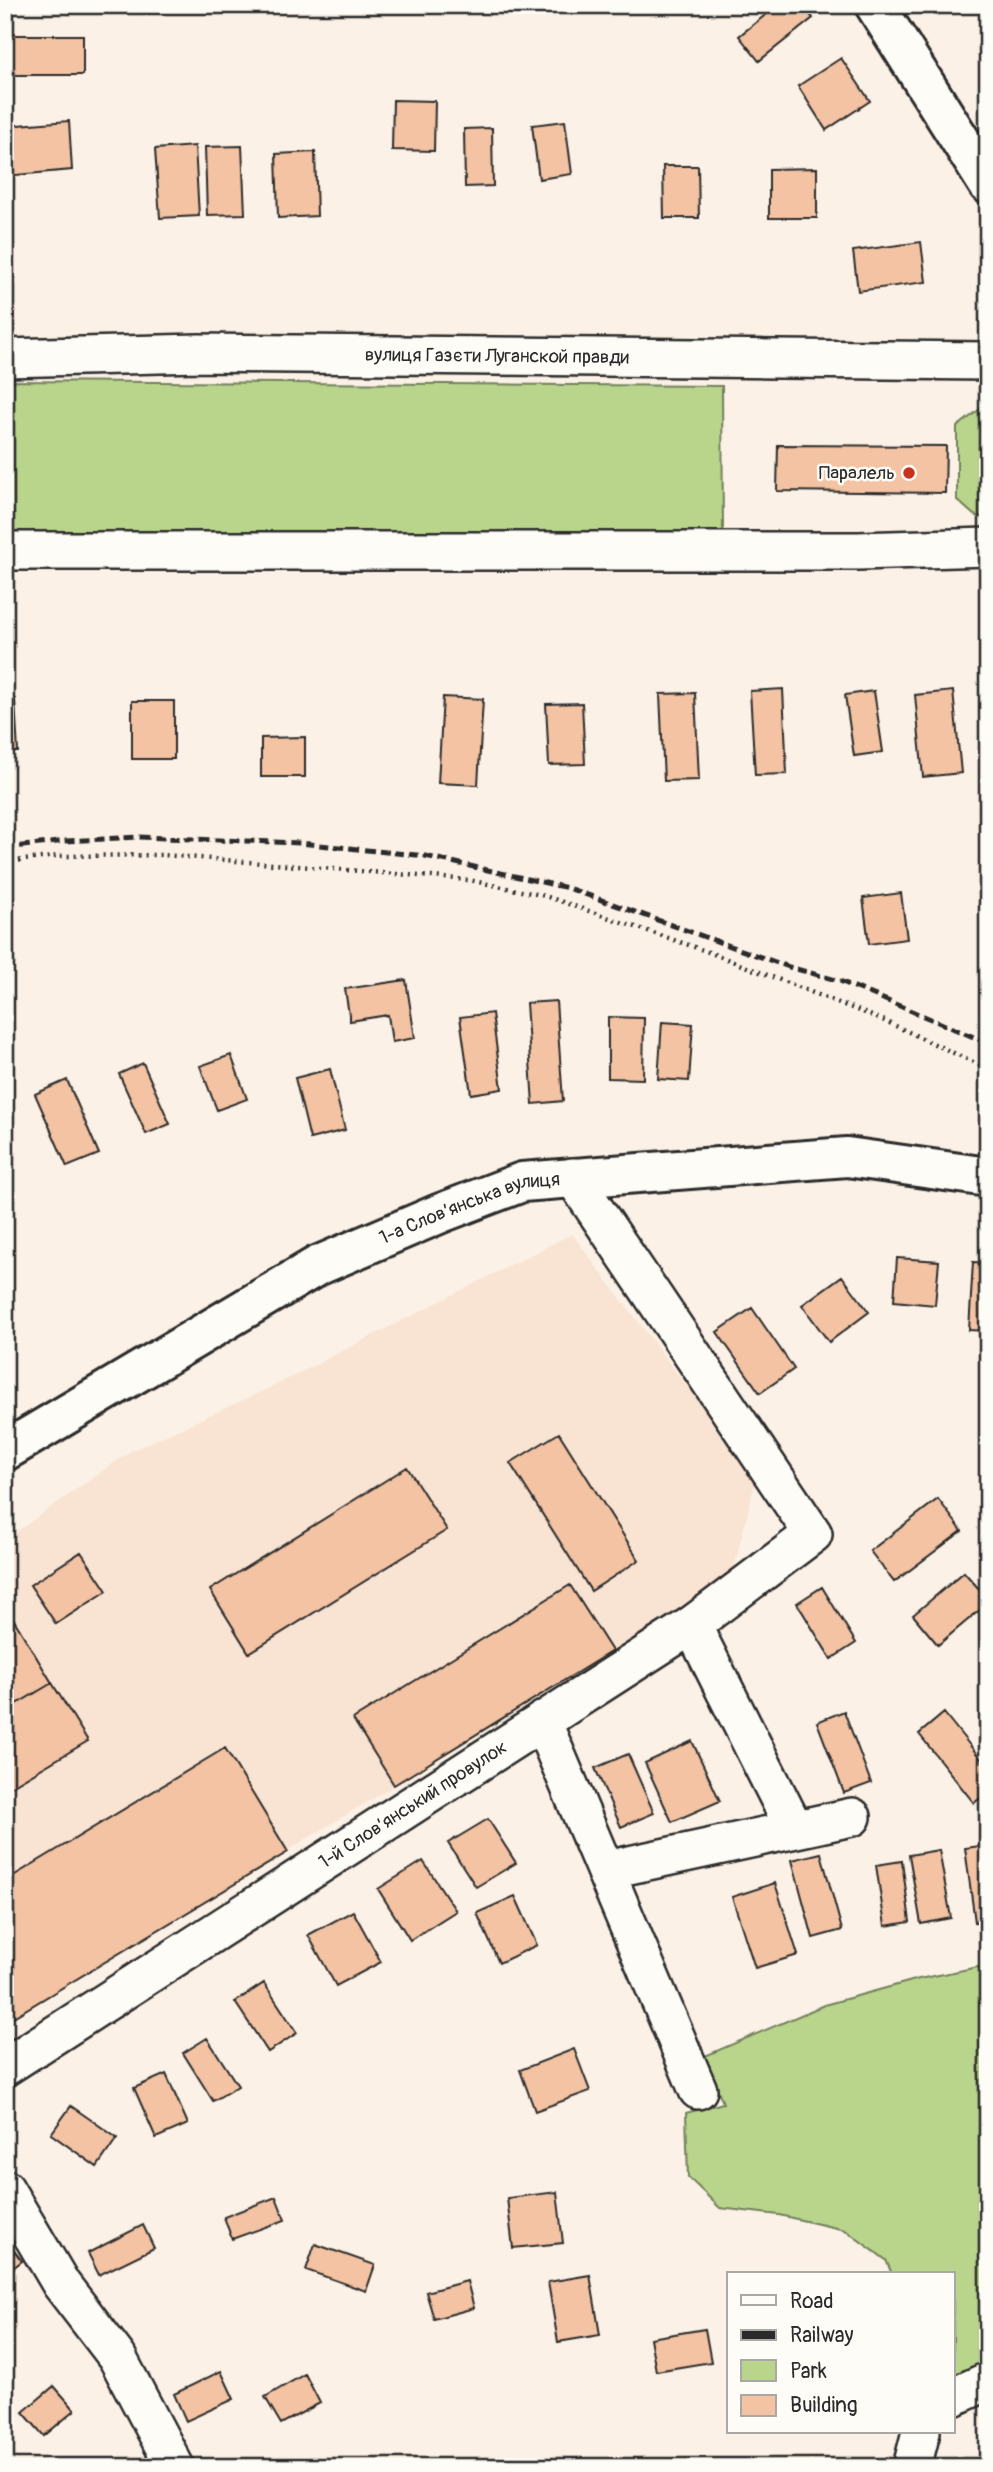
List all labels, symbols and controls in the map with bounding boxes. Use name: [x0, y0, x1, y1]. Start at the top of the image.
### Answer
street label: вулиця Газєти Луганской правди: [365, 343, 630, 369]
place label: Паралель: [819, 461, 895, 485]
marker: Паралель: [901, 465, 917, 481]
street label: 1-а Слов’янська вулиця: [376, 1167, 561, 1250]
street label: 1-й Слов’янський провулок: [314, 1735, 512, 1874]
legend: [727, 2272, 954, 2434]
text: Road: [790, 2288, 834, 2315]
text: Railway: [790, 2322, 854, 2349]
text: Park: [790, 2358, 827, 2385]
text: Building: [790, 2392, 857, 2419]

